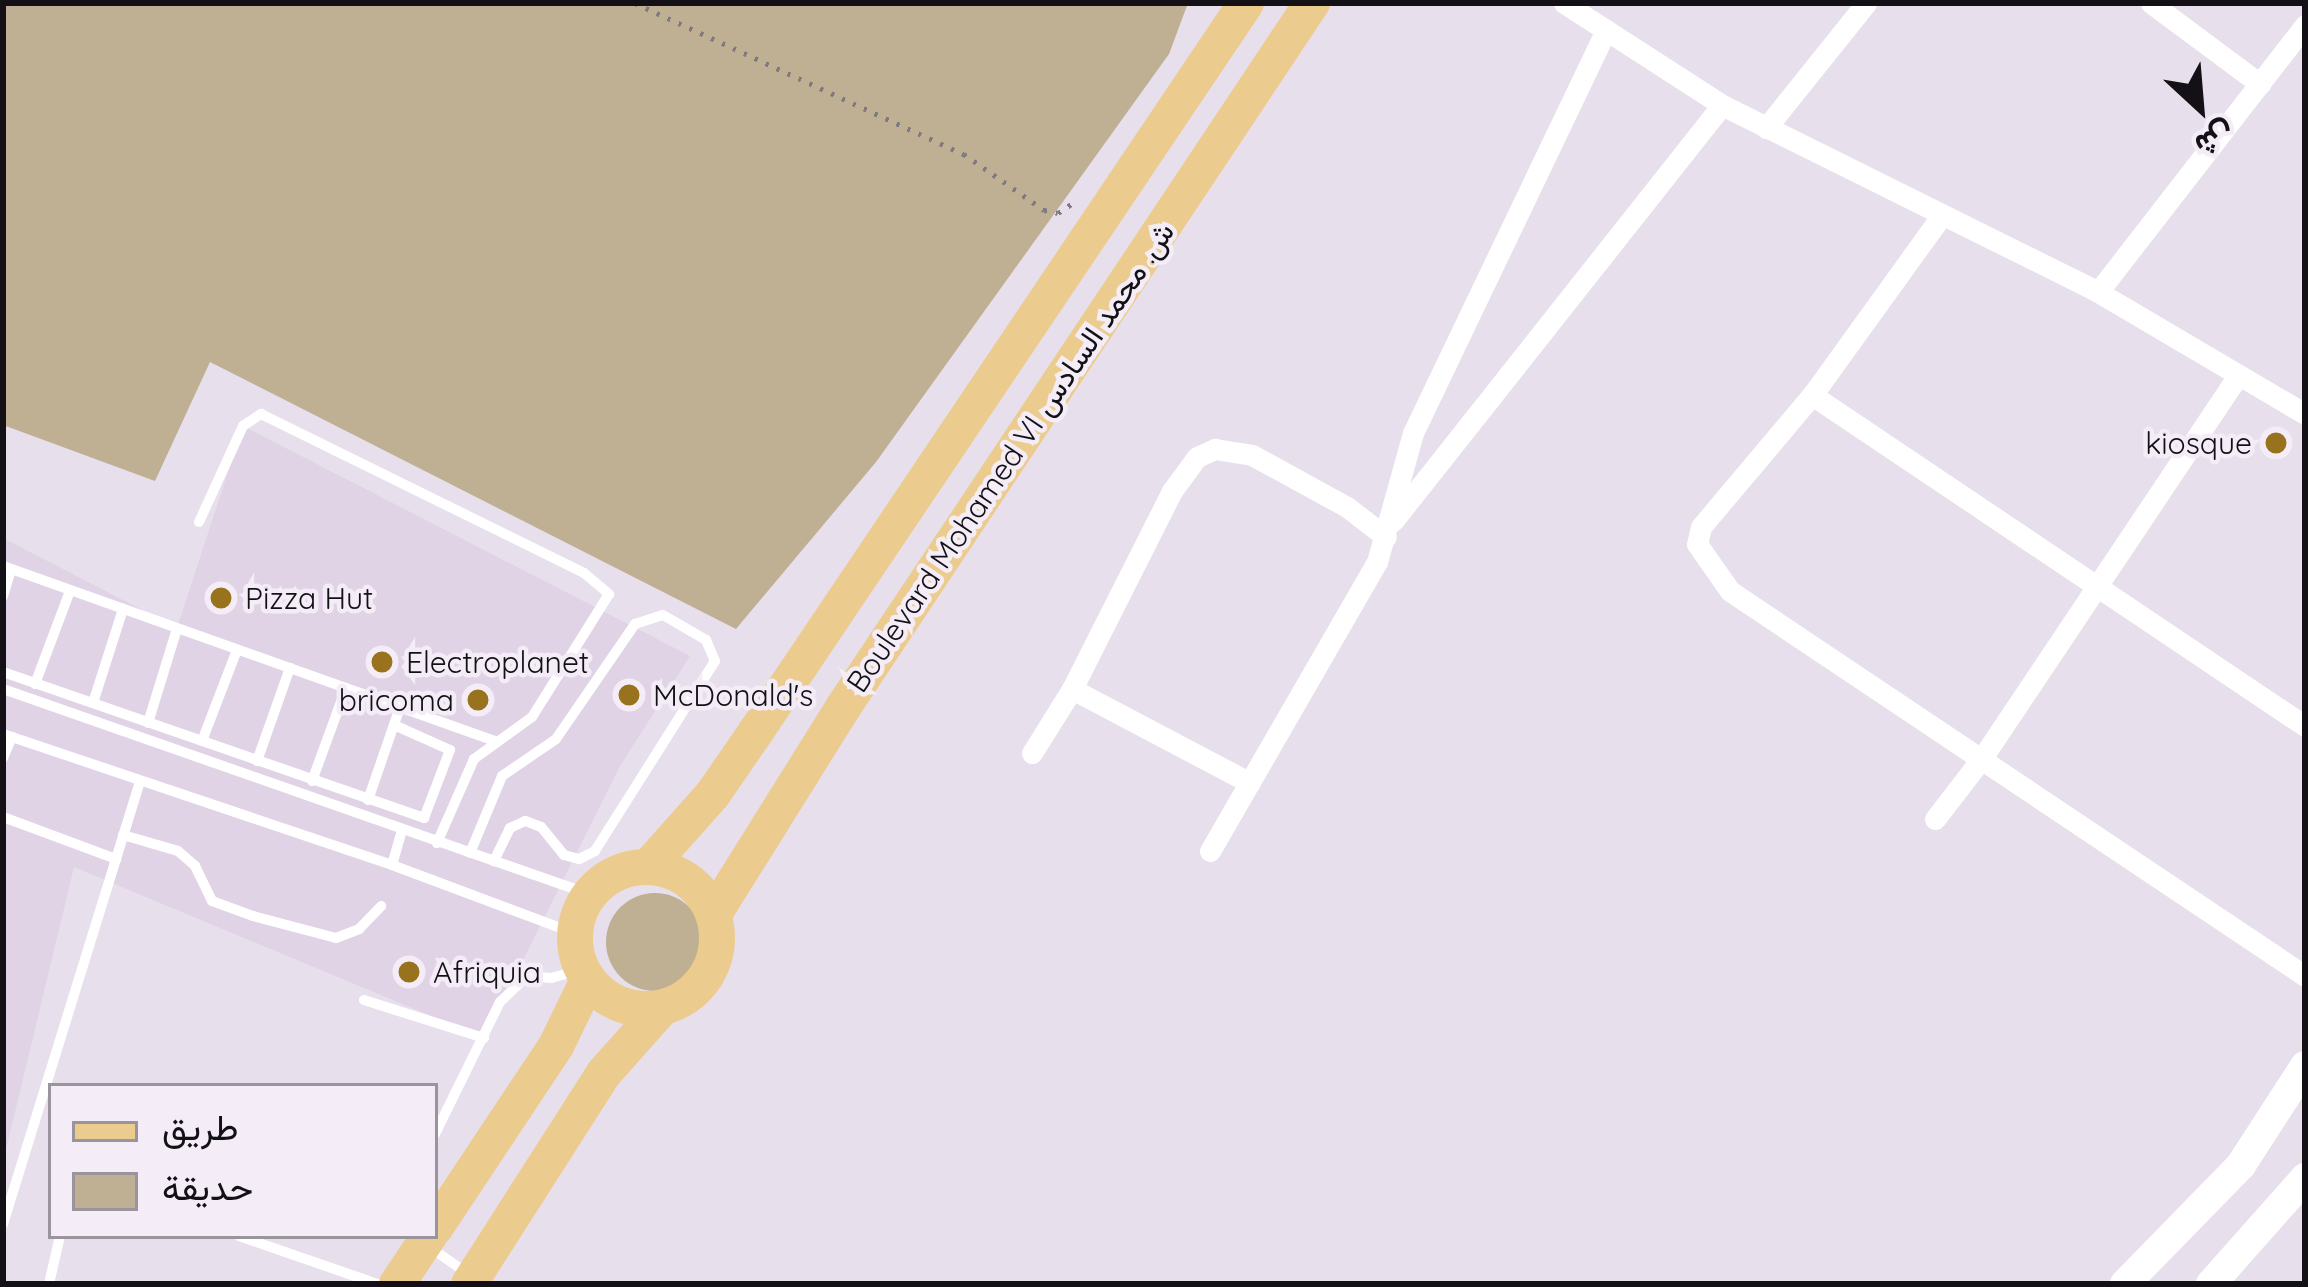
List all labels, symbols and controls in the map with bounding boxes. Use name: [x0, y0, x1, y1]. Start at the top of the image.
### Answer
north arrow: [2140, 48, 2260, 168]
text: ش: [2189, 114, 2243, 168]
street label: Boulevard Mohamed VI ش. محمد السادس: [839, 215, 1181, 699]
place label: kiosque: [2145, 425, 2252, 461]
marker: kiosque: [2263, 430, 2289, 456]
place label: Pizza Hut: [245, 580, 373, 616]
marker: Pizza Hut: [208, 585, 234, 611]
place label: Electroplanet: [406, 644, 589, 680]
marker: Electroplanet: [369, 649, 395, 675]
place label: McDonald's: [653, 677, 813, 713]
place label: bricoma: [339, 682, 454, 718]
marker: McDonald's: [616, 682, 642, 708]
marker: bricoma: [465, 687, 491, 713]
place label: Afriquia: [433, 954, 541, 990]
marker: Afriquia: [396, 959, 422, 985]
legend: [48, 1083, 438, 1239]
text: طريق: [162, 1104, 238, 1149]
text: حديقة: [162, 1164, 253, 1209]

